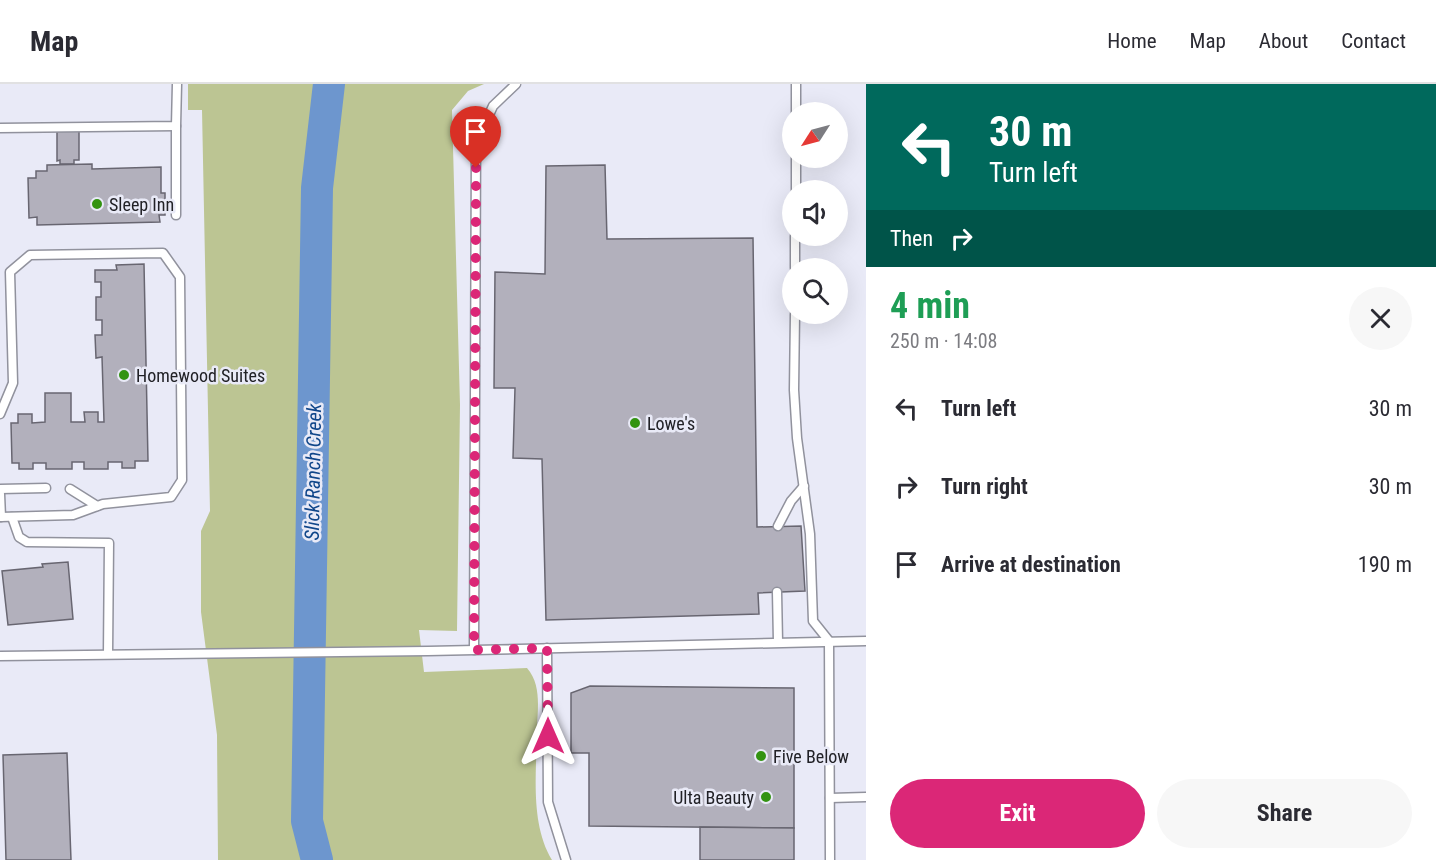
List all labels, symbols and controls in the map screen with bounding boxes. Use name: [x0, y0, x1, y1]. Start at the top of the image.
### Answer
text: Map: [30, 25, 78, 58]
text: Home: [1107, 29, 1157, 53]
text: Map: [1190, 29, 1226, 53]
text: About: [1259, 29, 1308, 53]
text: Contact: [1341, 29, 1406, 53]
north arrow: [782, 102, 848, 168]
map controls: [782, 102, 848, 324]
pin: [450, 106, 501, 168]
text: 30 m: [989, 107, 1072, 156]
icon: left: [890, 108, 968, 186]
icon: arrive: [459, 115, 492, 148]
text: Turn left: [989, 157, 1078, 189]
button: sound: [782, 180, 848, 246]
place label: Sleep Inn: [109, 194, 174, 215]
marker: Sleep Inn: [90, 197, 104, 211]
icon: right: [945, 222, 978, 255]
text: Then: [890, 226, 933, 251]
button: search: [782, 258, 848, 324]
text: 4 min: [890, 285, 970, 327]
button: close: [1349, 287, 1412, 350]
text: 250 m · 14:08: [890, 329, 997, 353]
place label: Homewood Suites: [136, 365, 265, 386]
marker: Homewood Suites: [117, 368, 131, 382]
icon: left: [890, 392, 923, 425]
text: Turn left: [941, 396, 1016, 421]
text: 30 m: [1369, 396, 1412, 421]
water label: Slick Ranch Creek: [300, 402, 326, 541]
place label: Lowe's: [647, 413, 695, 434]
marker: Lowe's: [628, 416, 642, 430]
icon: right: [890, 470, 923, 503]
text: Turn right: [941, 474, 1028, 499]
text: 30 m: [1369, 474, 1412, 499]
icon: arrive: [890, 548, 923, 581]
text: Arrive at destination: [941, 552, 1121, 577]
text: 190 m: [1358, 552, 1412, 577]
position arrow: [516, 704, 580, 768]
place label: Five Below: [773, 746, 849, 767]
marker: Five Below: [754, 749, 768, 763]
button: Exit: [890, 779, 1145, 848]
button: Share: [1157, 779, 1412, 848]
place label: Ulta Beauty: [673, 787, 754, 808]
marker: Ulta Beauty: [759, 790, 773, 804]

